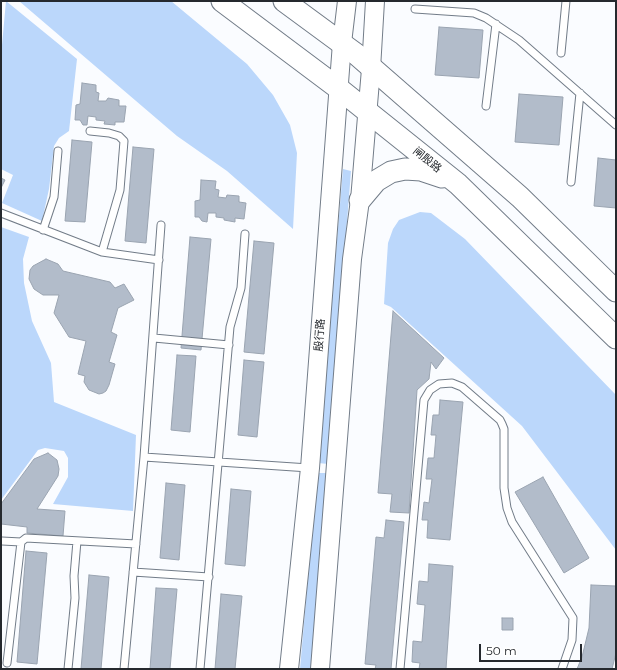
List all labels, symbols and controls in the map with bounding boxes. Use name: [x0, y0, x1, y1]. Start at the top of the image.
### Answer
street label: 闸殷路: [410, 144, 444, 176]
street label: 殷行路: [312, 318, 328, 352]
scale bar: [481, 636, 584, 662]
text: 50 m: [486, 643, 517, 658]

